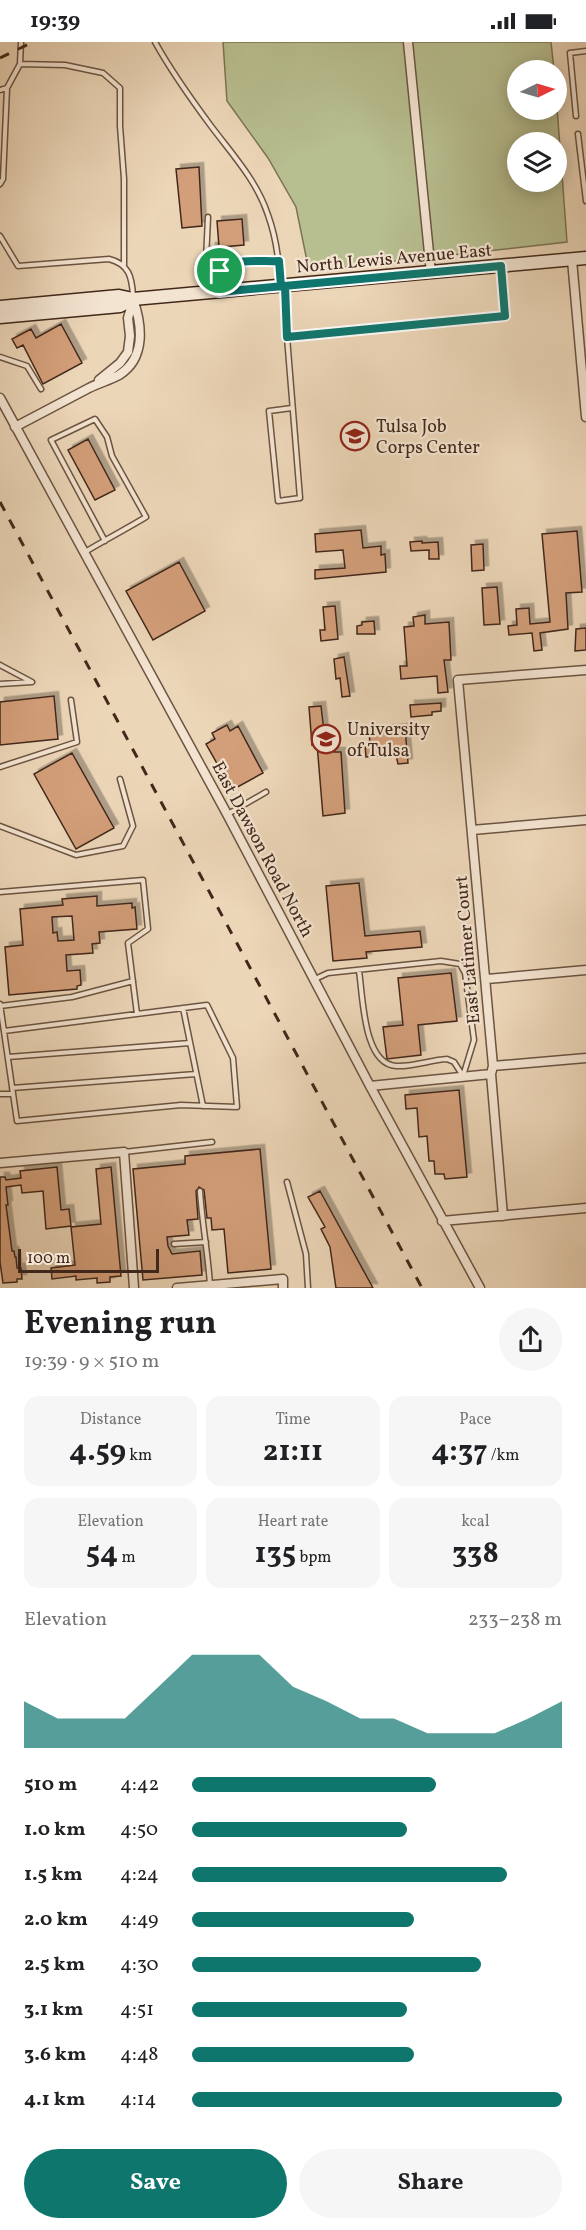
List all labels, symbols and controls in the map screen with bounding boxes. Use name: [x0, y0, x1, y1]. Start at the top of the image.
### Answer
text: 19:39: [30, 6, 80, 37]
north arrow: [507, 60, 567, 120]
map controls: [507, 60, 567, 192]
button: layers: [507, 132, 567, 192]
street label: North Lewis Avenue East: [295, 238, 493, 281]
pin: [194, 245, 245, 296]
icon: arrive: [203, 254, 236, 287]
place label: Tulsa Job Corps Center: [376, 415, 480, 461]
school or university icon: Tulsa Job Corps Center: [339, 420, 371, 452]
place label: University of Tulsa: [347, 718, 430, 764]
school or university icon: University of Tulsa: [310, 723, 342, 755]
street label: East Dawson Road North: [205, 757, 319, 942]
street label: East Latimer Court: [450, 875, 487, 1025]
scale bar: [18, 1246, 159, 1274]
text: 100 m: [27, 1248, 70, 1270]
text: Evening run: [24, 1302, 217, 1348]
button: share: [499, 1308, 562, 1371]
text: 19:39 · 9 × 510 m: [24, 1348, 160, 1376]
text: Distance: [80, 1409, 141, 1431]
text: Time: [275, 1409, 311, 1431]
text: Pace: [459, 1409, 491, 1431]
text: 4.59: [69, 1431, 126, 1473]
text: 21:11: [263, 1431, 323, 1473]
text: 4:37: [431, 1431, 488, 1473]
text: km: [126, 1445, 152, 1467]
text: /km: [488, 1445, 519, 1467]
text: Elevation: [77, 1511, 144, 1533]
text: Heart rate: [258, 1511, 328, 1533]
text: kcal: [461, 1511, 490, 1533]
text: 54: [86, 1533, 118, 1575]
text: 135: [254, 1533, 296, 1575]
text: 338: [452, 1533, 499, 1575]
text: m: [118, 1547, 136, 1569]
text: bpm: [296, 1547, 332, 1569]
text: Elevation: [24, 1606, 107, 1634]
text: 233–238 m: [468, 1606, 562, 1634]
text: 510 m: [24, 1771, 77, 1799]
text: 4:42: [120, 1771, 159, 1799]
text: 1.0 km: [24, 1816, 86, 1844]
text: 4:50: [120, 1816, 158, 1844]
text: 1.5 km: [24, 1861, 83, 1889]
text: 4:24: [120, 1861, 159, 1889]
text: 2.0 km: [24, 1906, 88, 1934]
text: 4:49: [120, 1906, 158, 1934]
text: 2.5 km: [24, 1951, 85, 1979]
text: 4:30: [120, 1951, 159, 1979]
text: 3.1 km: [24, 1996, 83, 2024]
text: 4:51: [120, 1996, 154, 2024]
text: 3.6 km: [24, 2041, 86, 2069]
text: 4:48: [120, 2041, 158, 2069]
text: 4.1 km: [24, 2086, 85, 2114]
text: 4:14: [120, 2086, 156, 2114]
button: Save: [24, 2149, 287, 2218]
button: Share: [299, 2149, 562, 2218]

